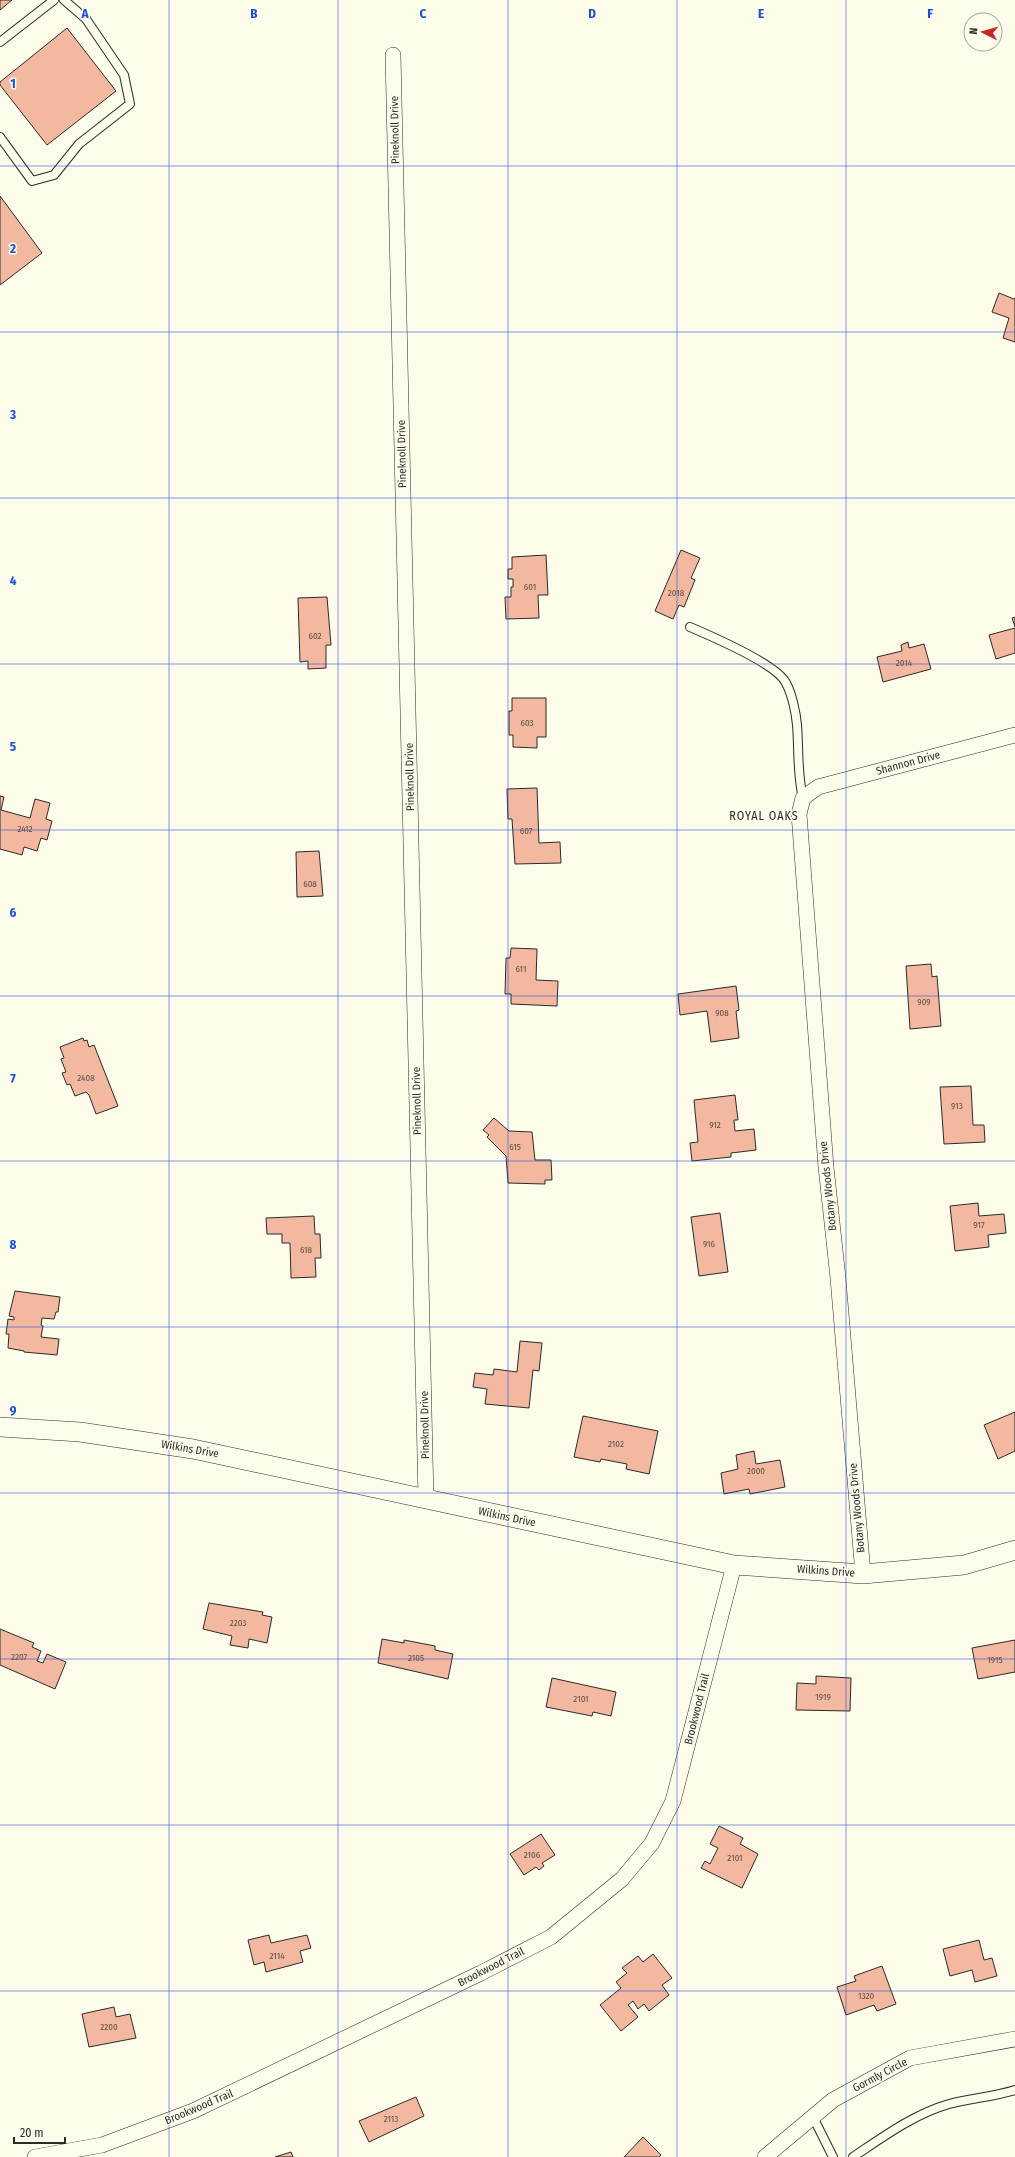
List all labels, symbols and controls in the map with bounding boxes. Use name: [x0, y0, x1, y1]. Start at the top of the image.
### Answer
text: A: [80, 6, 89, 21]
text: B: [250, 6, 258, 21]
text: C: [420, 6, 427, 21]
text: D: [588, 6, 596, 21]
text: E: [758, 6, 764, 21]
text: F: [927, 6, 933, 21]
north arrow: [963, 12, 1003, 52]
text: N: [967, 27, 980, 35]
text: 1: [10, 76, 16, 91]
street label: Pineknoll Drive: [388, 96, 402, 164]
text: 2: [9, 241, 16, 256]
text: 3: [9, 407, 16, 422]
street label: Pineknoll Drive: [395, 420, 409, 488]
text: 4: [10, 573, 17, 588]
house number: 601: [524, 582, 536, 592]
house number: 2018: [668, 588, 685, 598]
house number: 602: [308, 631, 322, 641]
house number: 2014: [896, 658, 913, 668]
house number: 603: [520, 718, 534, 728]
text: 5: [10, 739, 16, 754]
street label: Pineknoll Drive: [403, 743, 417, 811]
street label: Shannon Drive: [875, 748, 941, 778]
district label: ROYAL OAKS: [729, 809, 799, 823]
house number: 2412: [17, 824, 33, 834]
house number: 607: [520, 826, 533, 836]
house number: 608: [303, 879, 317, 889]
text: 6: [10, 905, 17, 920]
house number: 611: [516, 964, 526, 974]
house number: 909: [917, 997, 931, 1007]
house number: 908: [715, 1008, 729, 1018]
street label: Pineknoll Drive: [410, 1067, 424, 1135]
text: 7: [10, 1071, 16, 1086]
house number: 2408: [77, 1073, 95, 1083]
house number: 913: [951, 1101, 963, 1111]
house number: 912: [709, 1120, 721, 1130]
street label: Botany Woods Drive: [817, 1141, 839, 1231]
house number: 615: [509, 1142, 521, 1152]
house number: 917: [973, 1220, 985, 1230]
text: 8: [10, 1237, 17, 1252]
house number: 916: [703, 1239, 716, 1249]
house number: 618: [300, 1245, 313, 1255]
street label: Pineknoll Drive: [418, 1391, 432, 1459]
text: 9: [10, 1403, 17, 1418]
street label: Wilkins Drive: [160, 1438, 220, 1460]
house number: 2102: [608, 1439, 624, 1449]
street label: Botany Woods Drive: [847, 1463, 867, 1553]
house number: 2000: [747, 1466, 765, 1476]
street label: Wilkins Drive: [477, 1505, 537, 1529]
street label: Wilkins Drive: [797, 1562, 855, 1580]
house number: 2203: [230, 1618, 246, 1628]
house number: 2207: [11, 1652, 27, 1662]
house number: 2105: [408, 1653, 424, 1663]
house number: 1915: [987, 1655, 1003, 1665]
street label: Brookwood Trail: [682, 1672, 712, 1746]
house number: 1919: [815, 1692, 831, 1702]
house number: 2101: [573, 1694, 589, 1704]
house number: 2106: [524, 1850, 541, 1860]
house number: 2101: [727, 1853, 743, 1863]
street label: Brookwood Trail: [456, 1945, 526, 1989]
house number: 2114: [269, 1951, 285, 1961]
house number: 1320: [858, 1991, 874, 2001]
house number: 2200: [100, 2022, 118, 2032]
street label: Gormly Circle: [851, 2055, 909, 2095]
street label: Brookwood Trail: [163, 2087, 235, 2127]
house number: 2113: [384, 2114, 398, 2124]
scale bar: [14, 2119, 65, 2145]
text: 20 m: [20, 2126, 44, 2140]

